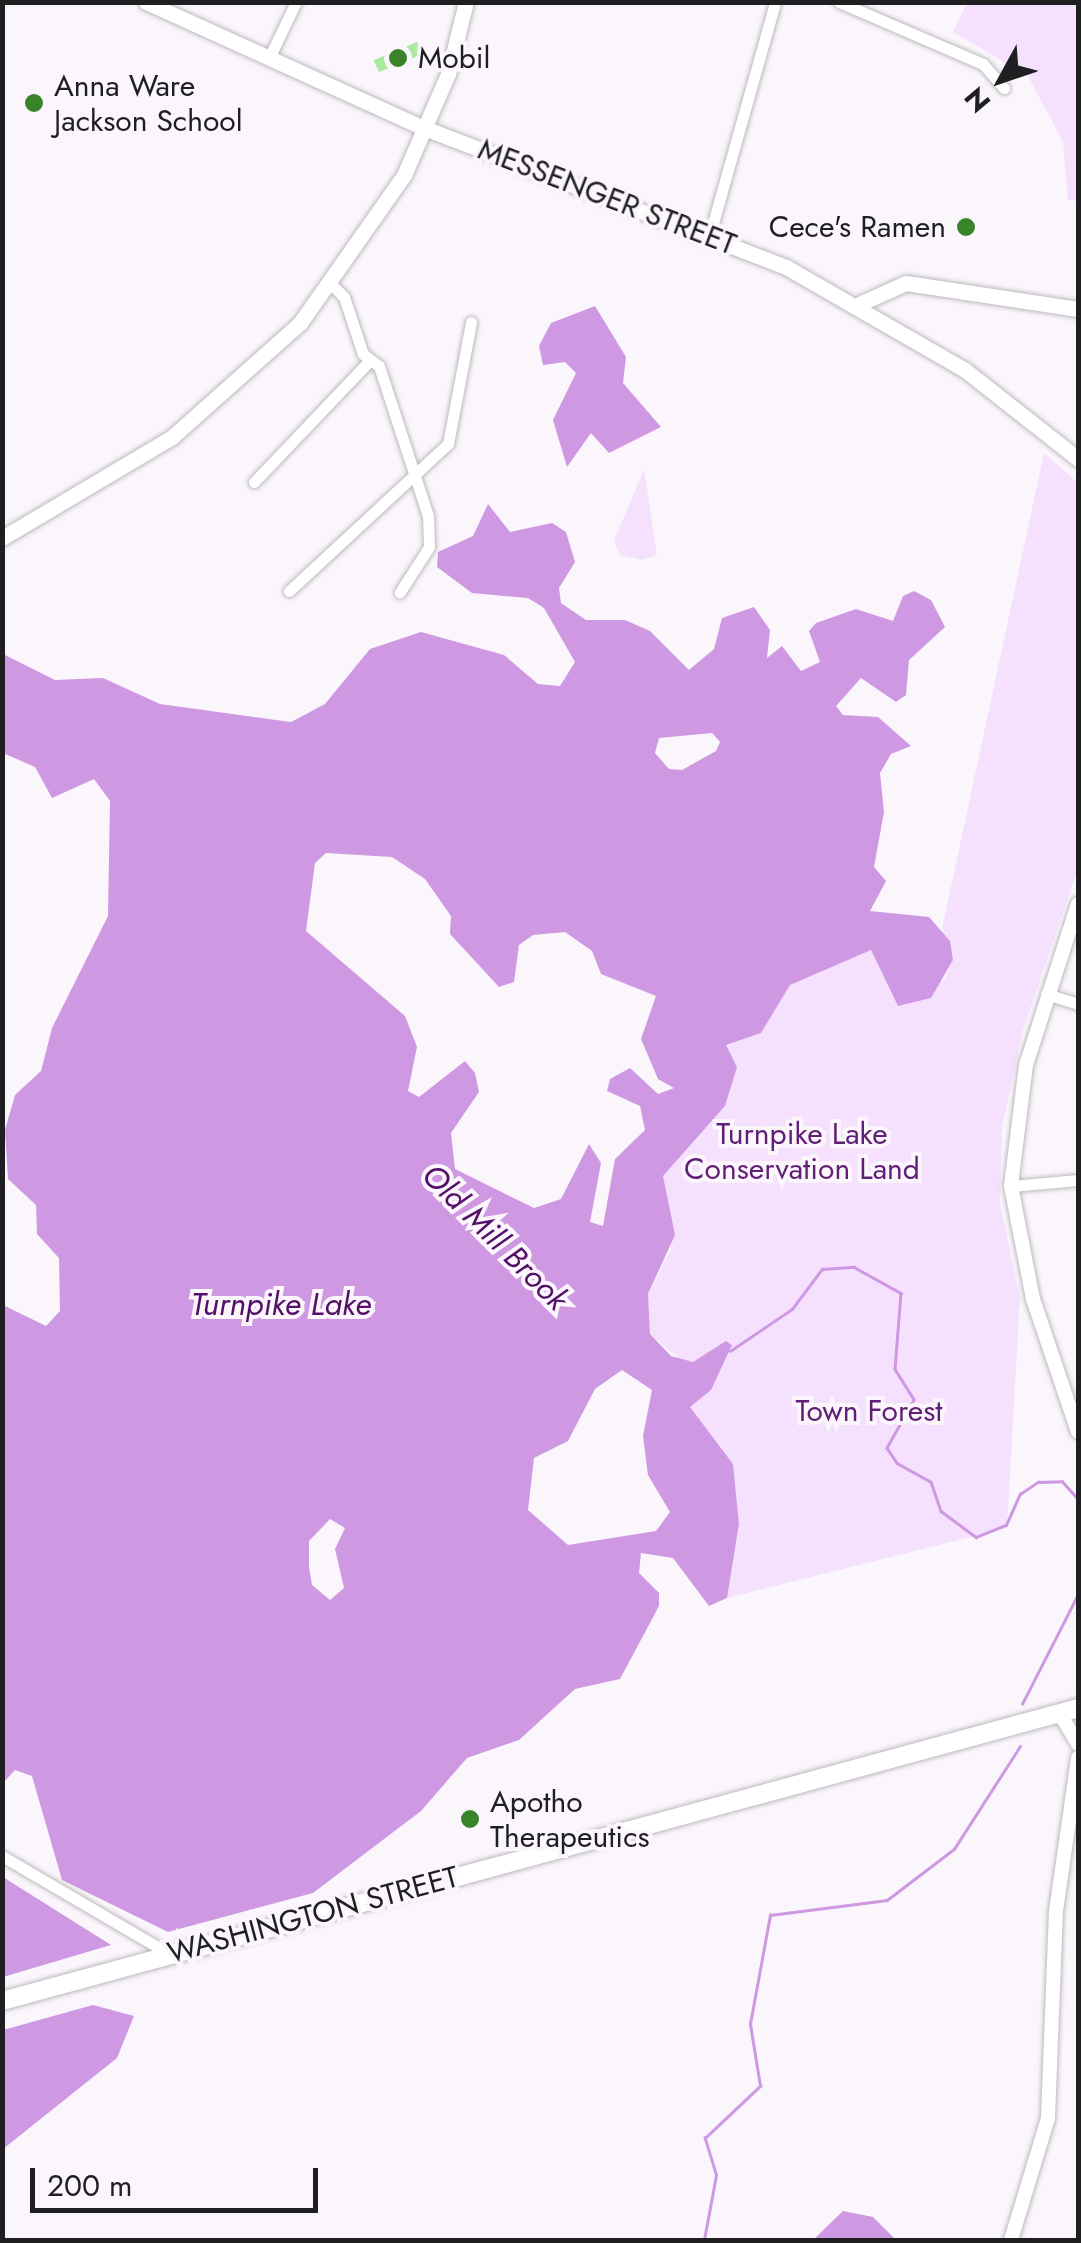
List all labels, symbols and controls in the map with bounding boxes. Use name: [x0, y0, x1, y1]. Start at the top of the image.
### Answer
north arrow: [951, 30, 1051, 130]
place label: Mobil: [418, 40, 490, 76]
marker: Mobil: [387, 47, 409, 69]
place label: Anna Ware Jackson School: [54, 68, 243, 138]
text: N: [955, 78, 1000, 121]
marker: Anna Ware Jackson School: [23, 92, 45, 114]
street label: MESSENGER STREET: [473, 131, 741, 263]
place label: Cece's Ramen: [769, 209, 946, 245]
marker: Cece's Ramen: [955, 216, 977, 238]
park label: Turnpike Lake Conservation Land: [684, 1116, 920, 1186]
water label: Old Mill Brook: [414, 1156, 576, 1318]
water label: Turnpike Lake: [191, 1285, 371, 1323]
park label: Town Forest: [795, 1393, 943, 1429]
place label: Apotho Therapeutics: [490, 1784, 650, 1854]
marker: Apotho Therapeutics: [459, 1808, 481, 1830]
street label: WASHINGTON STREET: [164, 1859, 462, 1971]
scale bar: [35, 2148, 322, 2210]
text: 200 m: [47, 2164, 132, 2207]

